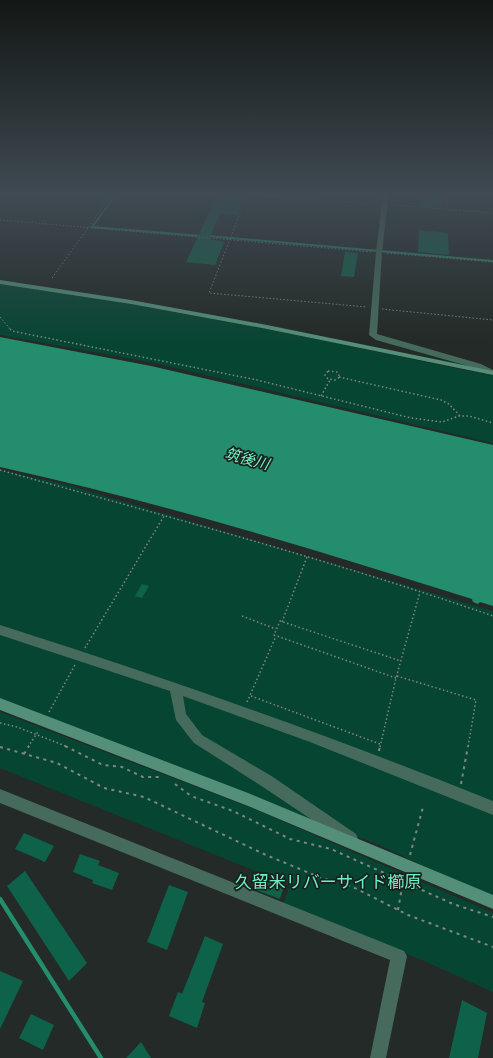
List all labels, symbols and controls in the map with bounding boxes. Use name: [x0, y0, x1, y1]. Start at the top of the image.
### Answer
water label: 筑後川: [222, 443, 274, 476]
park label: 久留米リバーサイド櫛原: [235, 870, 421, 894]

